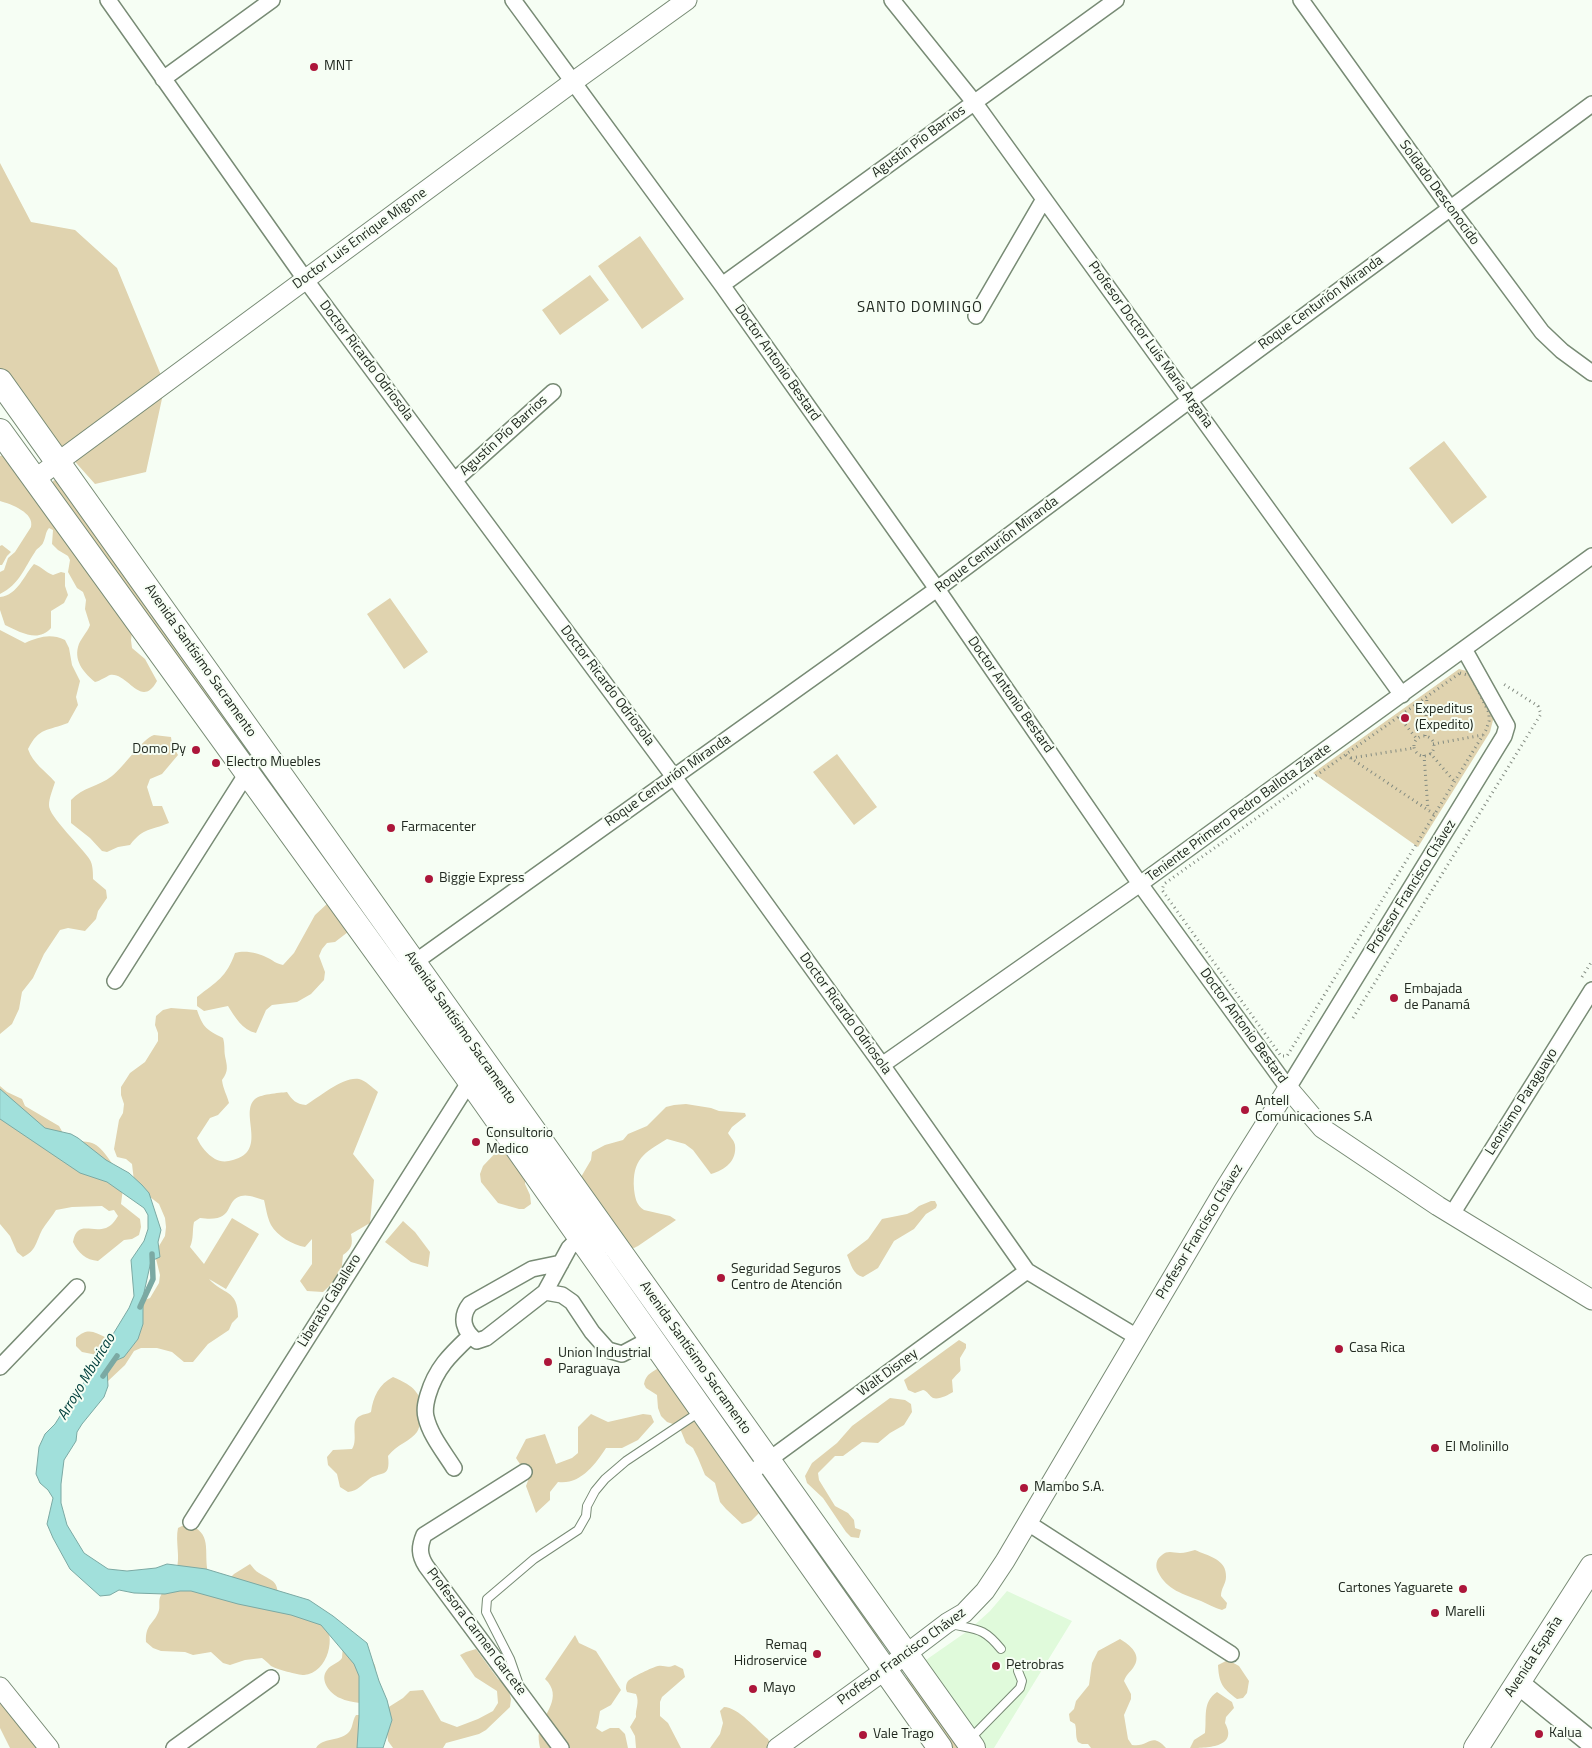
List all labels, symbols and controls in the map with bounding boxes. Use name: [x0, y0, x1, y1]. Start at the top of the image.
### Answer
place label: MNT: [324, 59, 353, 75]
marker: MNT: [308, 61, 320, 73]
street label: Agustín Pío Barrios: [869, 102, 969, 182]
street label: Soldado Desconocido: [1395, 137, 1483, 249]
street label: Doctor Luis Enrique Migone: [290, 185, 430, 293]
street label: Roque Centurión Miranda: [1255, 252, 1387, 354]
street label: Profesor Doctor Luis María Argaña: [1084, 258, 1216, 432]
street label: Doctor Ricardo Odriosola: [315, 298, 417, 424]
district label: SANTO DOMINGO: [855, 299, 985, 317]
street label: Doctor Antonio Bestard: [731, 302, 823, 424]
street label: Agustín Pío Barrios: [457, 392, 551, 480]
street label: Roque Centurión Miranda: [932, 493, 1062, 597]
street label: Avenida Santísimo Sacramento: [141, 581, 259, 741]
street label: Doctor Ricardo Odriosola: [556, 623, 658, 749]
street label: Doctor Antonio Bestard: [964, 634, 1056, 756]
place label: Expeditus (Expedito): [1415, 702, 1473, 734]
marker: Expeditus (Expedito): [1399, 712, 1411, 724]
street label: Roque Centurión Miranda: [602, 731, 734, 831]
street label: Teniente Primero Pedro Ballota Zárate: [1143, 740, 1335, 886]
place label: Domo Py: [132, 742, 186, 758]
marker: Domo Py: [190, 744, 202, 756]
place label: Electro Muebles: [226, 755, 321, 771]
marker: Electro Muebles: [210, 757, 222, 769]
street label: Profesor Francisco Chávez: [1364, 817, 1460, 957]
place label: Farmacenter: [401, 820, 476, 836]
marker: Farmacenter: [385, 822, 397, 834]
place label: Biggie Express: [439, 871, 525, 887]
marker: Biggie Express: [423, 873, 435, 885]
street label: Avenida Santísimo Sacramento: [401, 948, 519, 1108]
street label: Doctor Ricardo Odriosola: [795, 950, 895, 1078]
street label: Doctor Antonio Bestard: [1196, 965, 1290, 1087]
place label: Embajada de Panamá: [1404, 982, 1470, 1014]
marker: Embajada de Panamá: [1388, 992, 1400, 1004]
street label: Leonismo Paraguayo: [1482, 1045, 1562, 1159]
place label: Antell Comunicaciones S.A: [1255, 1094, 1372, 1126]
marker: Antell Comunicaciones S.A: [1239, 1104, 1251, 1116]
place label: Consultorio Medico: [486, 1126, 553, 1158]
marker: Consultorio Medico: [470, 1136, 482, 1148]
street label: Profesor Francisco Chávez: [1153, 1161, 1247, 1303]
street label: Liberato Caballero: [295, 1252, 365, 1350]
place label: Seguridad Seguros Centro de Atención: [731, 1262, 842, 1294]
marker: Seguridad Seguros Centro de Atención: [715, 1272, 727, 1284]
street label: Avenida Santísimo Sacramento: [636, 1278, 754, 1438]
water label: Arroyo Mburicao: [54, 1331, 120, 1423]
place label: Casa Rica: [1349, 1341, 1405, 1357]
marker: Casa Rica: [1333, 1343, 1345, 1355]
place label: Union Industrial Paraguaya: [558, 1346, 651, 1378]
street label: Walt Disney: [855, 1346, 921, 1400]
marker: Union Industrial Paraguaya: [542, 1356, 554, 1368]
place label: El Molinillo: [1445, 1440, 1509, 1456]
marker: El Molinillo: [1429, 1442, 1441, 1454]
place label: Mambo S.A.: [1034, 1480, 1104, 1496]
marker: Mambo S.A.: [1018, 1482, 1030, 1494]
street label: Profesora Carmen Garcete: [423, 1565, 529, 1699]
place label: Cartones Yaguarete: [1338, 1581, 1453, 1597]
marker: Cartones Yaguarete: [1457, 1583, 1469, 1595]
street label: Profesor Francisco Chávez: [835, 1605, 969, 1709]
place label: Marelli: [1445, 1605, 1485, 1621]
marker: Marelli: [1429, 1607, 1441, 1619]
street label: Avenida España: [1502, 1613, 1566, 1701]
place label: Remaq Hidroservice: [734, 1638, 807, 1670]
marker: Remaq Hidroservice: [811, 1648, 823, 1660]
place label: Petrobras: [1006, 1658, 1064, 1674]
marker: Petrobras: [990, 1660, 1002, 1672]
place label: Mayo: [763, 1681, 796, 1697]
marker: Mayo: [747, 1683, 759, 1695]
place label: Kalua: [1549, 1726, 1582, 1742]
place label: Vale Trago: [873, 1727, 934, 1743]
marker: Kalua: [1533, 1728, 1545, 1740]
marker: Vale Trago: [857, 1729, 869, 1741]

